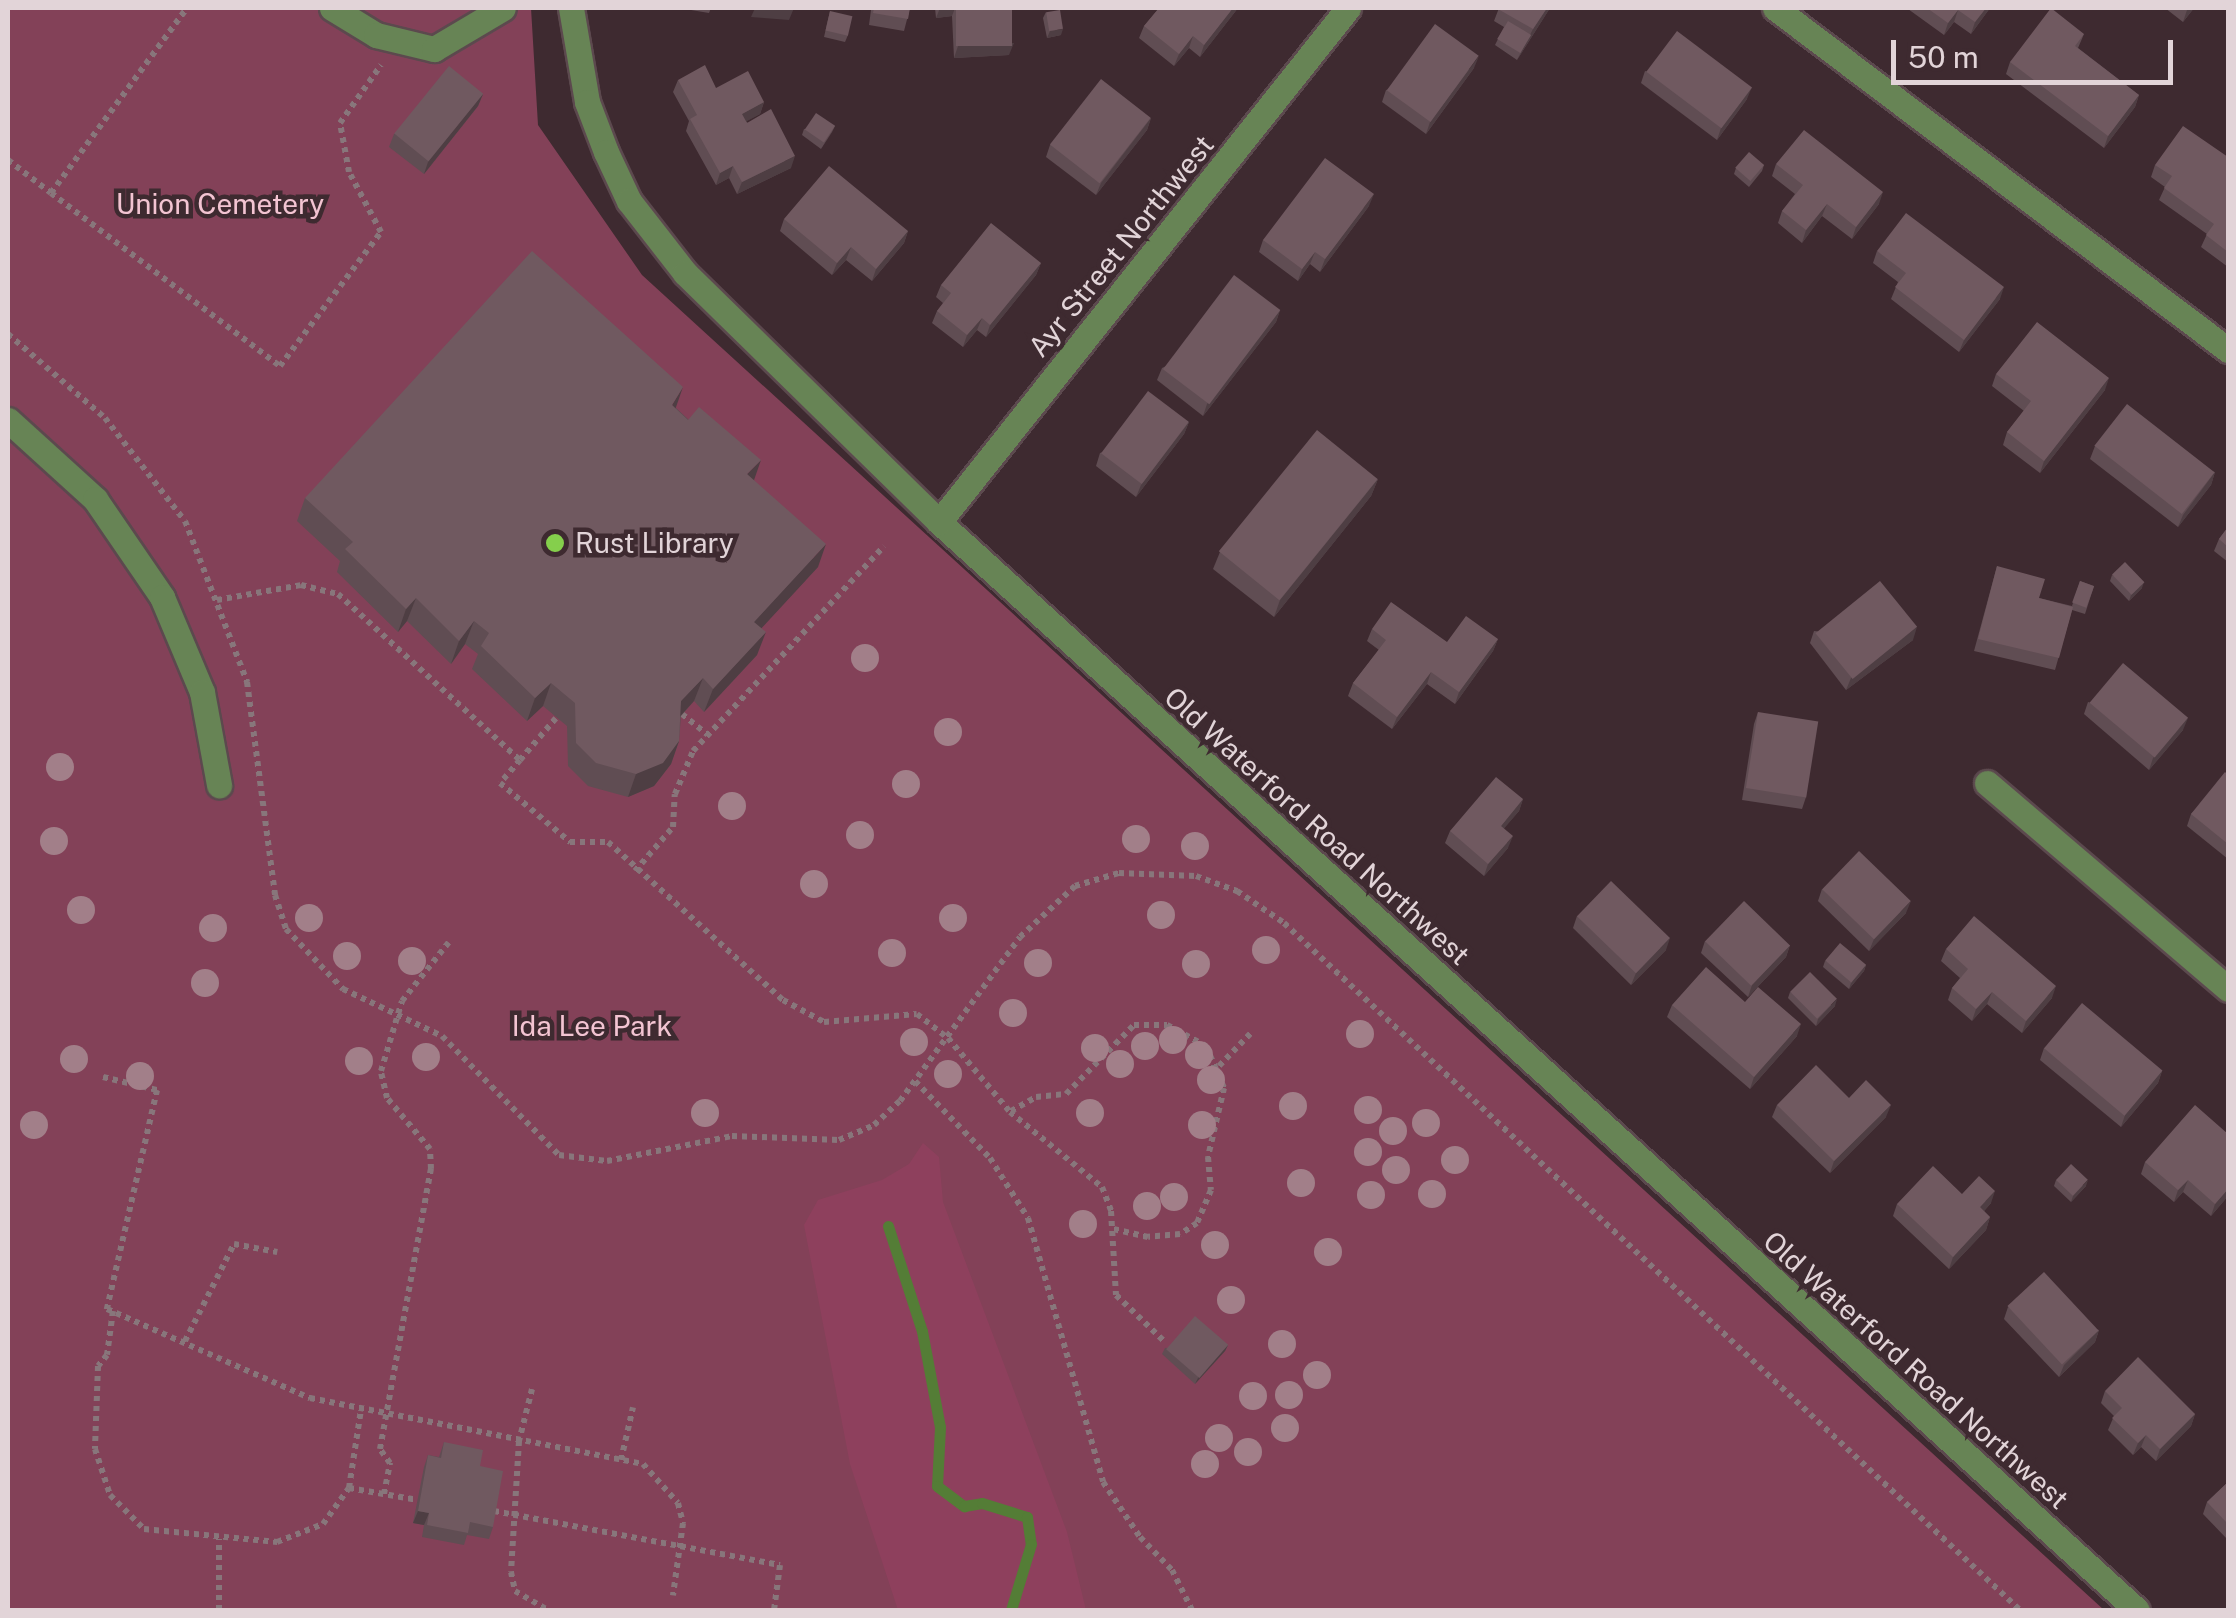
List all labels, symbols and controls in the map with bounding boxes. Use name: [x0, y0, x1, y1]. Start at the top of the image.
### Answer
scale bar: [1896, 20, 2178, 82]
text: 50 m: [1908, 39, 1979, 75]
street label: Ayr Street Northwest: [1021, 128, 1221, 364]
park label: Union Cemetery: [116, 187, 324, 221]
place label: Rust Library: [575, 526, 734, 560]
marker: Rust Library: [544, 532, 566, 554]
street label: Old Waterford Road Northwest: [1157, 680, 1477, 972]
park label: Ida Lee Park: [512, 1009, 672, 1043]
street label: Old Waterford Road Northwest: [1756, 1224, 2076, 1516]

